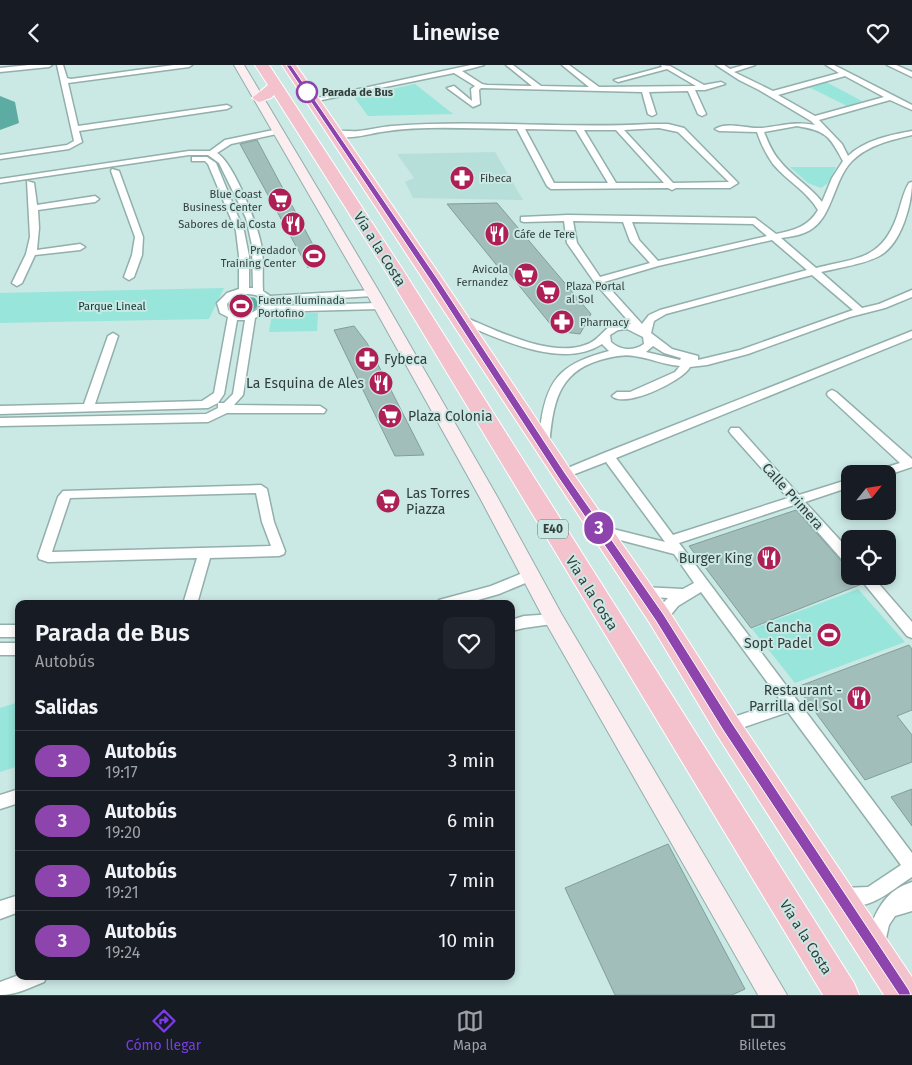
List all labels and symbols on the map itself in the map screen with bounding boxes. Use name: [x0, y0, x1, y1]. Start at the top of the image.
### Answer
marker: Parada de Bus: [296, 81, 318, 103]
place label: Parada de Bus: [322, 86, 394, 99]
pharmacy icon: Fibeca: [449, 165, 475, 191]
place label: Fibeca: [480, 172, 512, 185]
supermarket icon: Blue Coast Business Center: [267, 187, 293, 213]
place label: Blue Coast Business Center: [183, 188, 263, 214]
street label: Vía a la Costa: [350, 209, 409, 290]
restaurant icon: Sabores de la Costa: [280, 211, 306, 237]
place label: Sabores de la Costa: [178, 218, 276, 231]
restaurant icon: Cáfe de Tere: [484, 221, 510, 247]
place label: Cáfe de Tere: [514, 228, 575, 241]
sports icon: Predador Training Center: [301, 243, 327, 269]
place label: Predador Training Center: [221, 244, 297, 270]
supermarket icon: Avicola Fernandez: [513, 262, 539, 288]
place label: Avicola Fernandez: [457, 263, 508, 289]
supermarket icon: Plaza Portal al Sol: [535, 279, 561, 305]
place label: Plaza Portal al Sol: [566, 280, 625, 306]
sports icon: Fuente Iluminada Portofino: [228, 293, 254, 319]
place label: Fuente Iluminada Portofino: [258, 294, 345, 320]
park label: Parque Lineal: [78, 300, 146, 313]
pharmacy icon: Pharmacy: [549, 309, 575, 335]
place label: Pharmacy: [580, 316, 630, 329]
pharmacy icon: Fybeca: [354, 346, 380, 372]
place label: Fybeca: [384, 351, 427, 368]
restaurant icon: La Esquina de Ales: [368, 370, 394, 396]
place label: La Esquina de Ales: [246, 375, 364, 392]
supermarket icon: Plaza Colonia: [377, 403, 403, 429]
place label: Plaza Colonia: [408, 408, 493, 425]
street label: Calle Primera: [758, 459, 827, 533]
north arrow: [841, 465, 896, 520]
place label: Las Torres Piazza: [406, 485, 470, 518]
supermarket icon: Las Torres Piazza: [375, 488, 401, 514]
line badge: 3: [583, 512, 615, 544]
road number: E40: [538, 519, 568, 539]
restaurant icon: Burger King: [756, 545, 782, 571]
place label: Burger King: [679, 550, 753, 567]
street label: Vía a la Costa: [562, 553, 621, 634]
place label: Cancha Sopt Padel: [744, 619, 812, 652]
sports icon: Cancha Sopt Padel: [816, 622, 842, 648]
place label: Restaurant - Parrilla del Sol: [749, 682, 842, 715]
restaurant icon: Restaurant - Parrilla del Sol: [846, 685, 872, 711]
street label: Vía a la Costa: [776, 897, 835, 978]

